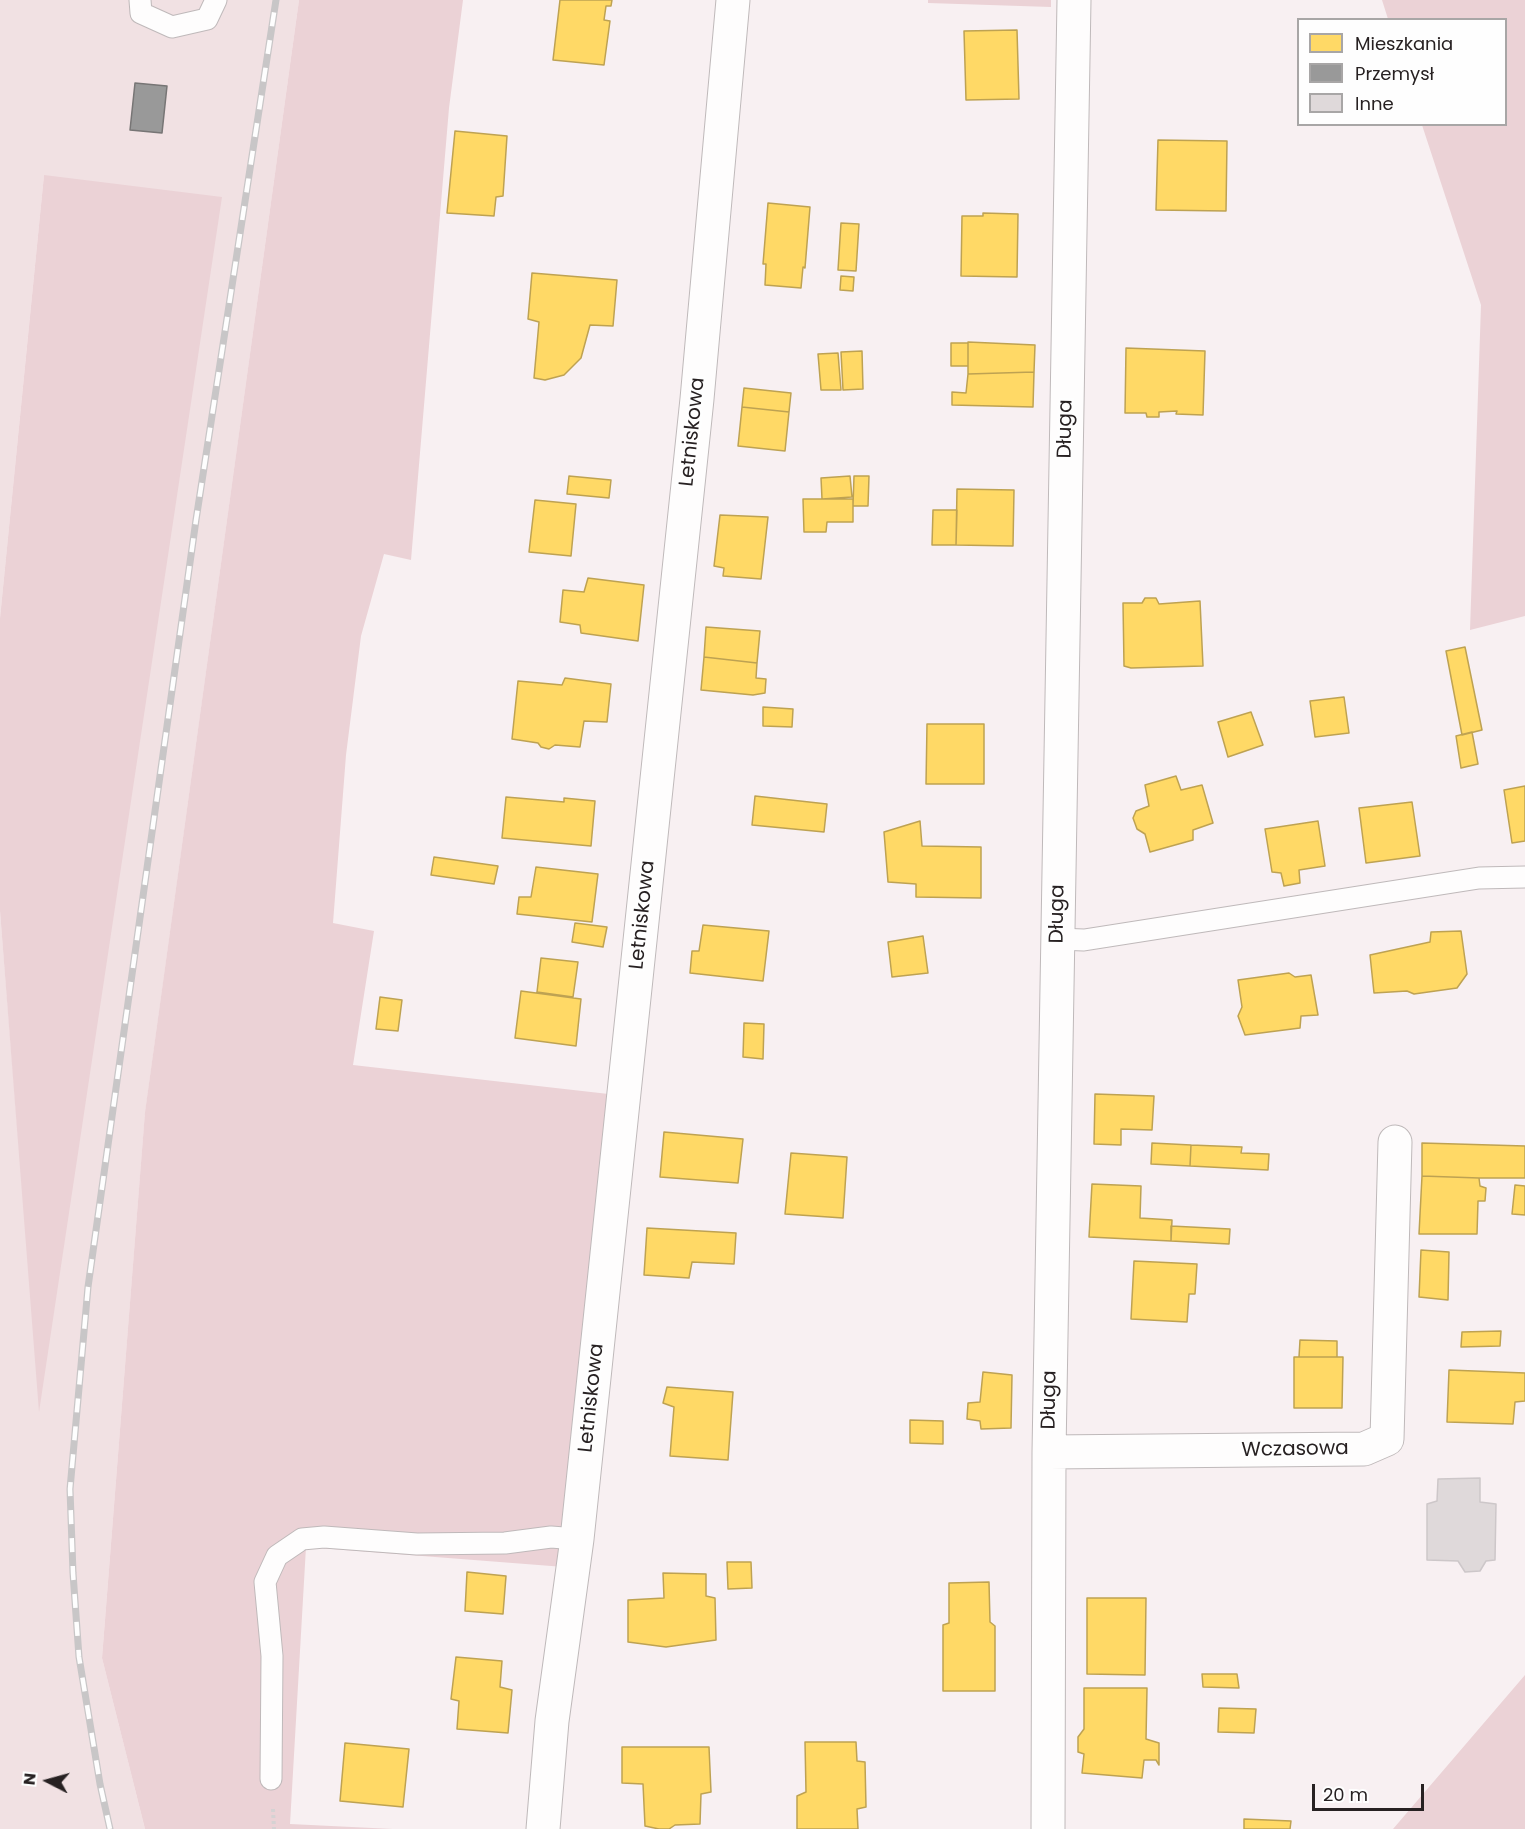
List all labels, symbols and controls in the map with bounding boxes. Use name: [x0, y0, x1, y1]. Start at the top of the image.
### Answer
legend: [1297, 18, 1507, 126]
text: Mieszkania: [1355, 31, 1453, 56]
text: Przemysł: [1355, 61, 1434, 86]
text: Inne: [1355, 91, 1394, 116]
street label: Letniskowa: [675, 376, 711, 488]
street label: Długa: [1053, 399, 1079, 459]
street label: Letniskowa: [625, 859, 661, 971]
street label: Długa: [1045, 884, 1071, 944]
street label: Letniskowa: [574, 1342, 610, 1454]
street label: Długa: [1037, 1370, 1063, 1430]
street label: Wczasowa: [1241, 1437, 1349, 1463]
north arrow: [18, 1751, 78, 1811]
text: N: [18, 1772, 42, 1786]
scale bar: [1315, 1772, 1428, 1810]
text: 20 m: [1323, 1782, 1368, 1807]

